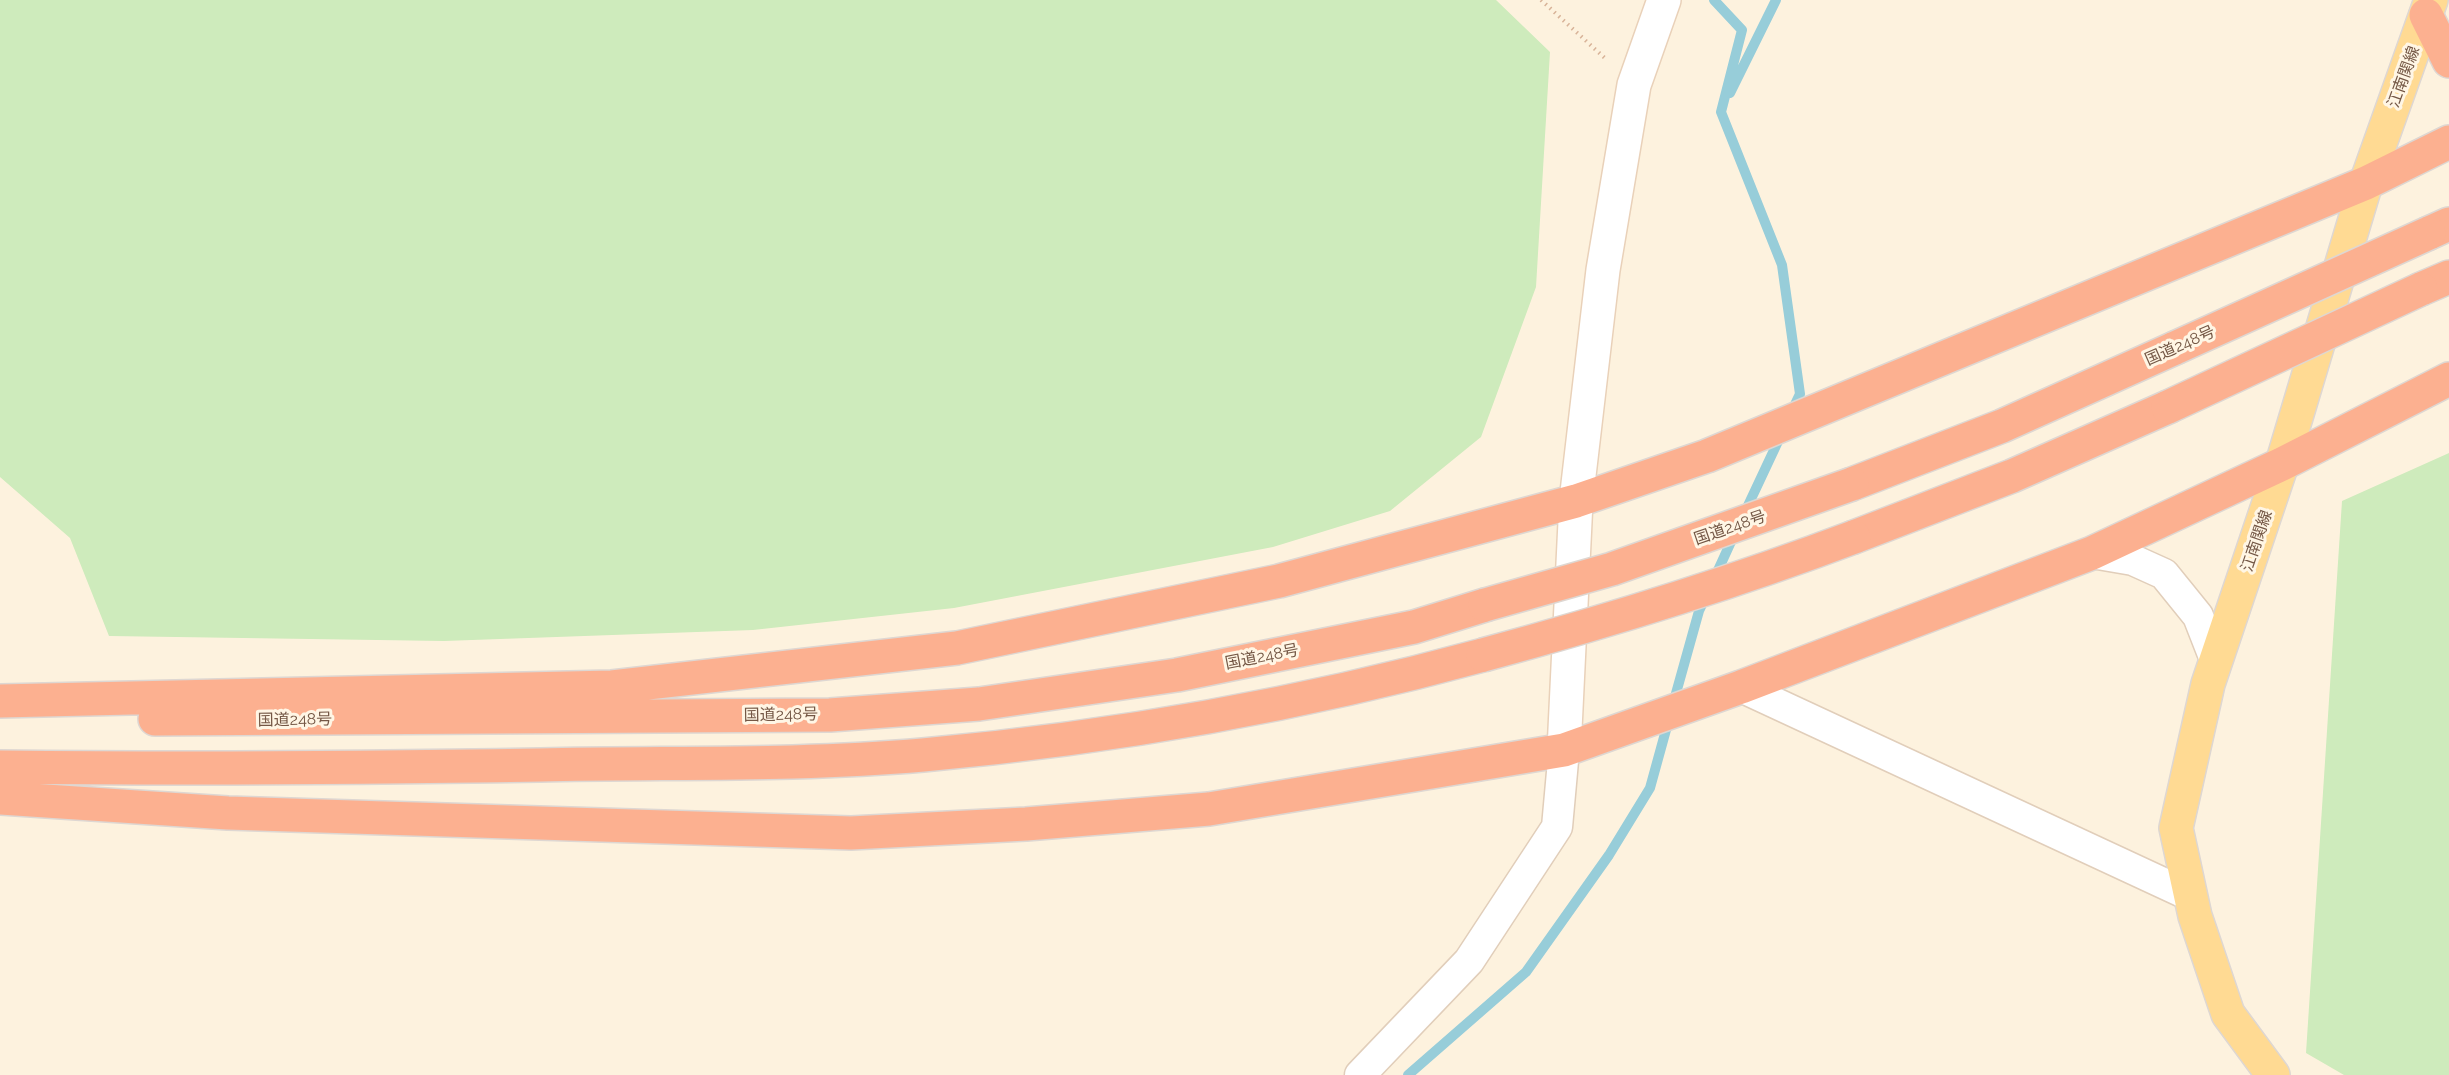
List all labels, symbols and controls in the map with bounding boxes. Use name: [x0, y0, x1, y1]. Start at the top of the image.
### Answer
street label: 江南関線: [2384, 44, 2424, 110]
street label: 国道248号: [2142, 322, 2218, 370]
street label: 国道248号: [1692, 507, 1768, 549]
street label: 江南関線: [2238, 508, 2276, 574]
street label: 国道248号: [1224, 640, 1300, 674]
street label: 国道248号: [744, 705, 818, 725]
street label: 国道248号: [258, 710, 332, 730]

